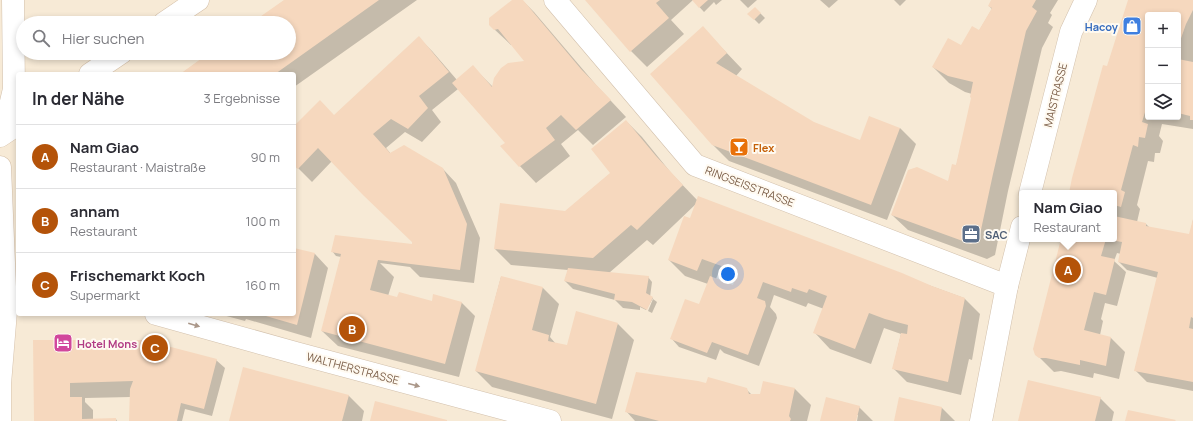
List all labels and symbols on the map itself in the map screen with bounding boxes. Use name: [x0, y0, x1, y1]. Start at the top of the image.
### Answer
shop icon: Hacoy: [1121, 15, 1143, 37]
place label: Hacoy: [1085, 19, 1119, 34]
street label: MAISTRASSE: [1040, 61, 1070, 129]
bar icon: Flex: [728, 136, 750, 158]
place label: Flex: [753, 140, 774, 155]
street label: RINGSEISSTRASSE: [703, 162, 797, 210]
office icon: SAC: [960, 223, 982, 245]
place label: SAC: [985, 227, 1008, 242]
pin: A: [1055, 255, 1081, 285]
your location: [718, 264, 738, 284]
pin: B: [339, 314, 365, 344]
one-way arrow: [188, 322, 200, 328]
hotel icon: Hotel Mons: [52, 332, 74, 354]
pin: C: [142, 333, 168, 363]
place label: Hotel Mons: [77, 336, 137, 351]
street label: WALTHERSTRASSE: [305, 348, 401, 388]
one-way arrow: [408, 382, 420, 388]

